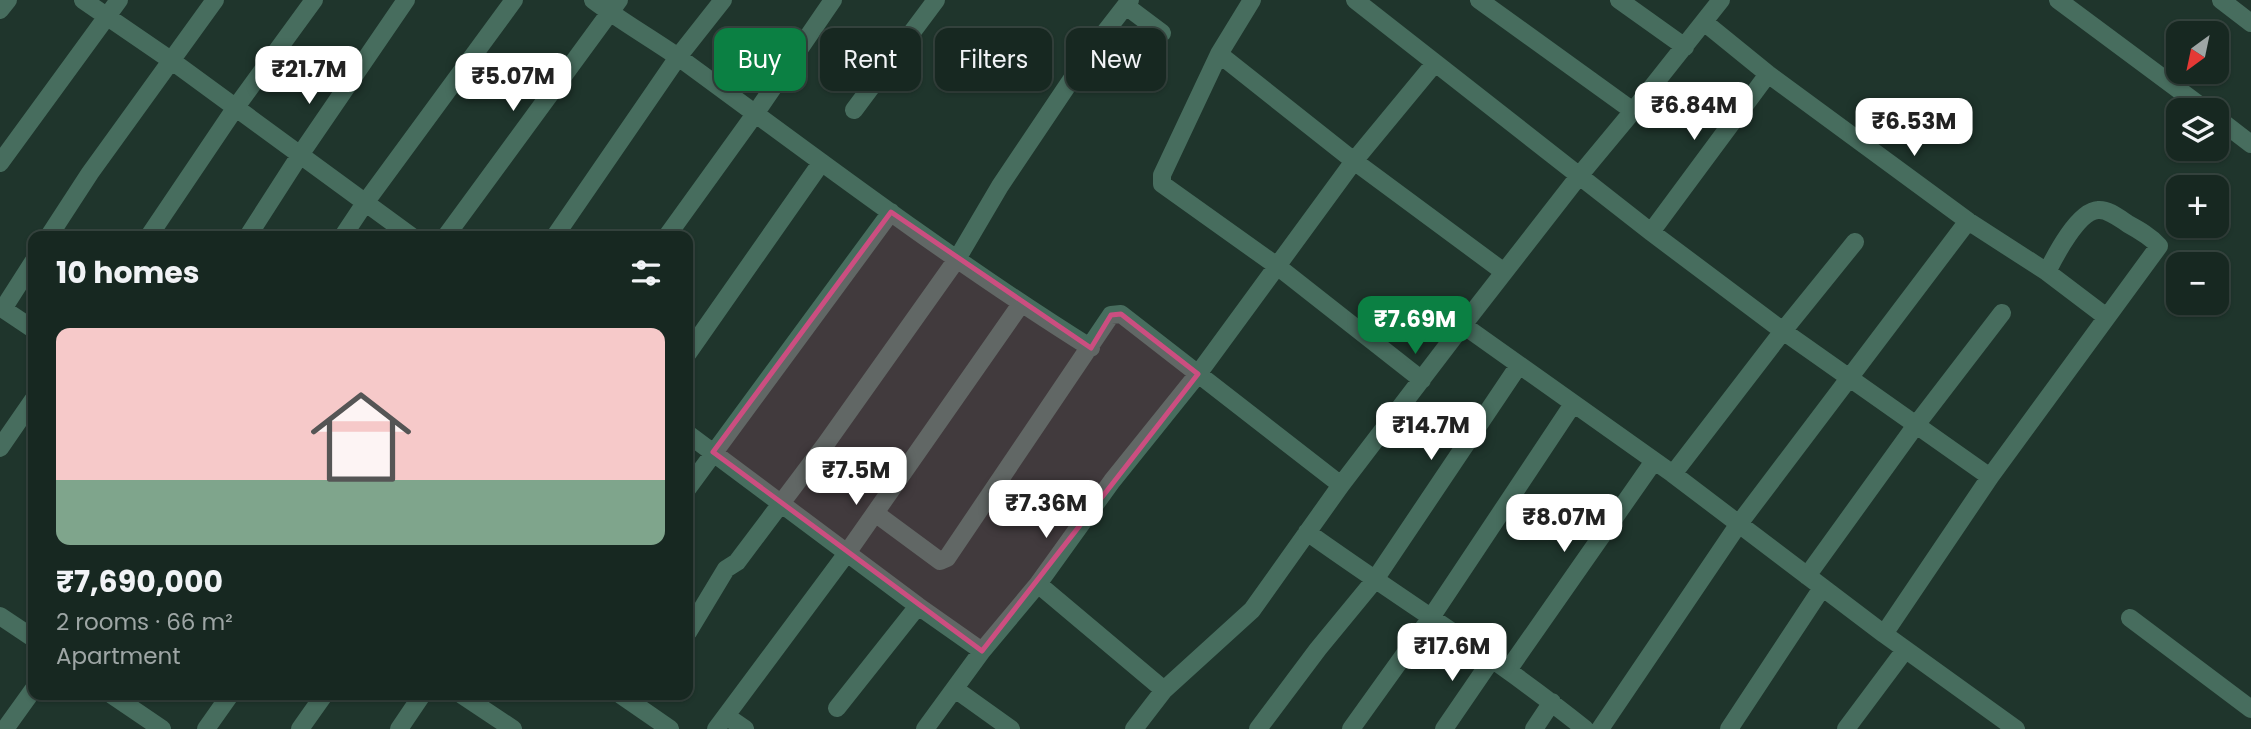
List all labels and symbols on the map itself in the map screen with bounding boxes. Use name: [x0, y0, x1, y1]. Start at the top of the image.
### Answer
north arrow: [2166, 21, 2230, 84]
pin: ₹21.7M: [252, 46, 366, 106]
pin: ₹5.07M: [456, 54, 570, 113]
pin: ₹6.84M: [1637, 82, 1751, 142]
pin: ₹6.53M: [1857, 99, 1971, 158]
pin: ₹7.69M: [1358, 296, 1472, 356]
pin: ₹14.7M: [1374, 402, 1488, 462]
pin: ₹7.5M: [807, 448, 905, 507]
pin: ₹7.36M: [989, 480, 1103, 540]
pin: ₹8.07M: [1507, 494, 1621, 554]
pin: ₹17.6M: [1395, 624, 1509, 683]

